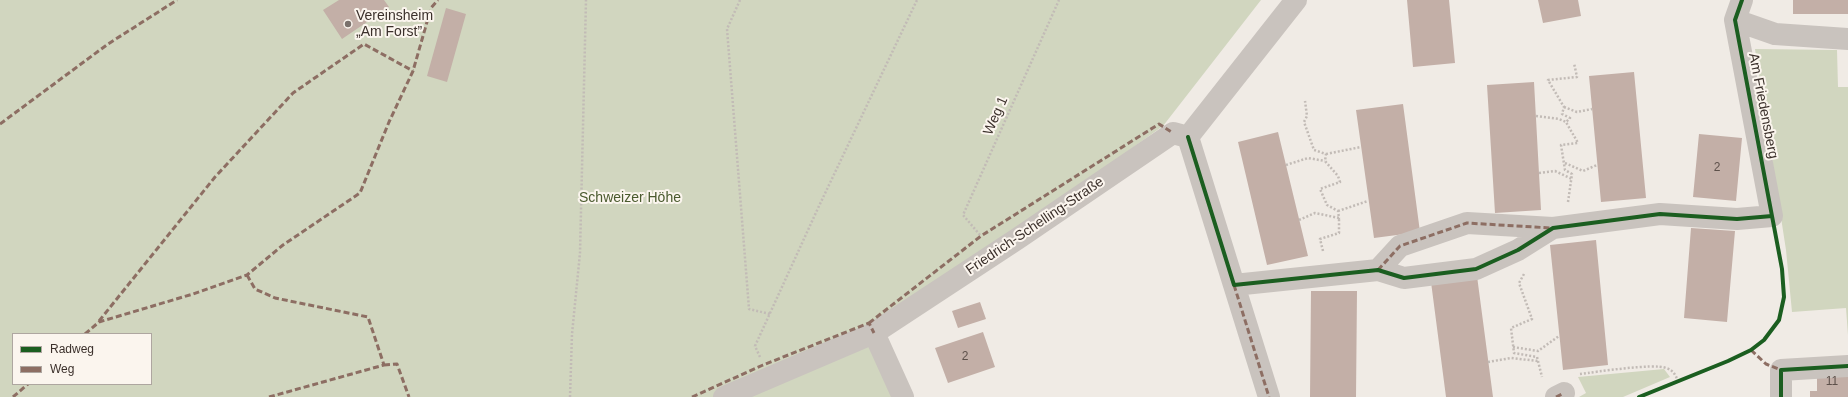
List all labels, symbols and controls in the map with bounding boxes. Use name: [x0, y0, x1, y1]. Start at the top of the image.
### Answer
place label: Vereinsheim „Am Forst”: [356, 8, 433, 40]
marker: Vereinsheim „Am Forst”: [343, 19, 353, 29]
street label: Am Friedensberg: [1745, 52, 1781, 160]
street label: Weg 1: [980, 94, 1012, 138]
house number: 2: [1714, 161, 1720, 175]
street label: Friedrich-Schelling-Straße: [963, 174, 1107, 278]
park label: Schweizer Höhe: [579, 190, 681, 206]
legend: [12, 333, 152, 385]
text: Radweg: [50, 342, 94, 356]
house number: 2: [962, 350, 968, 364]
text: Weg: [50, 362, 74, 376]
house number: 11: [1826, 375, 1838, 389]

